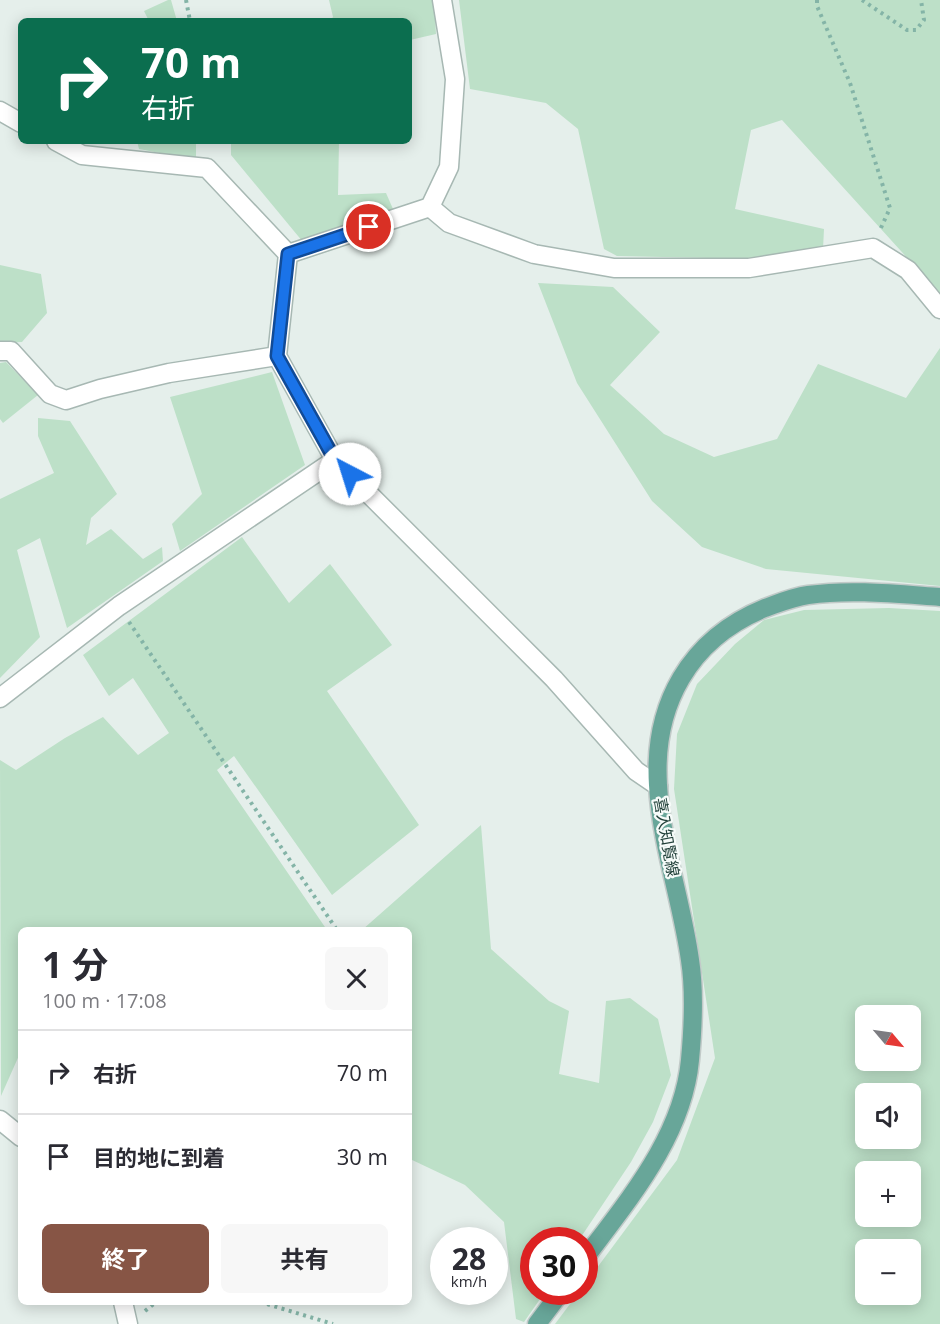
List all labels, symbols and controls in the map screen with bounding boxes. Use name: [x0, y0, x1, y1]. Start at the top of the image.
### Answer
text: 70 m: [141, 33, 241, 90]
icon: right: [42, 42, 120, 120]
text: 右折: [141, 89, 195, 126]
pin: [343, 201, 394, 252]
icon: arrive: [352, 210, 385, 243]
position arrow: [318, 442, 382, 506]
street label: 喜入知覧線: [649, 796, 685, 878]
text: 1 分: [42, 940, 108, 989]
button: close: [325, 947, 388, 1010]
text: 100 m · 17:08: [42, 987, 167, 1014]
north arrow: [855, 1005, 921, 1071]
map controls: [855, 1005, 921, 1305]
icon: right: [42, 1056, 75, 1089]
text: 70 m: [337, 1057, 388, 1087]
text: 右折: [93, 1058, 137, 1088]
button: sound: [855, 1083, 921, 1149]
icon: arrive: [42, 1140, 75, 1173]
text: 30 m: [337, 1141, 388, 1171]
text: 目的地に到着: [93, 1142, 225, 1172]
button: +: [855, 1161, 921, 1227]
button: 終了: [42, 1224, 209, 1293]
button: 共有: [221, 1224, 388, 1293]
speed limit sign: 30: [520, 1227, 598, 1305]
text: 28: [452, 1238, 486, 1279]
button: −: [855, 1239, 921, 1305]
text: km/h: [451, 1271, 487, 1291]

